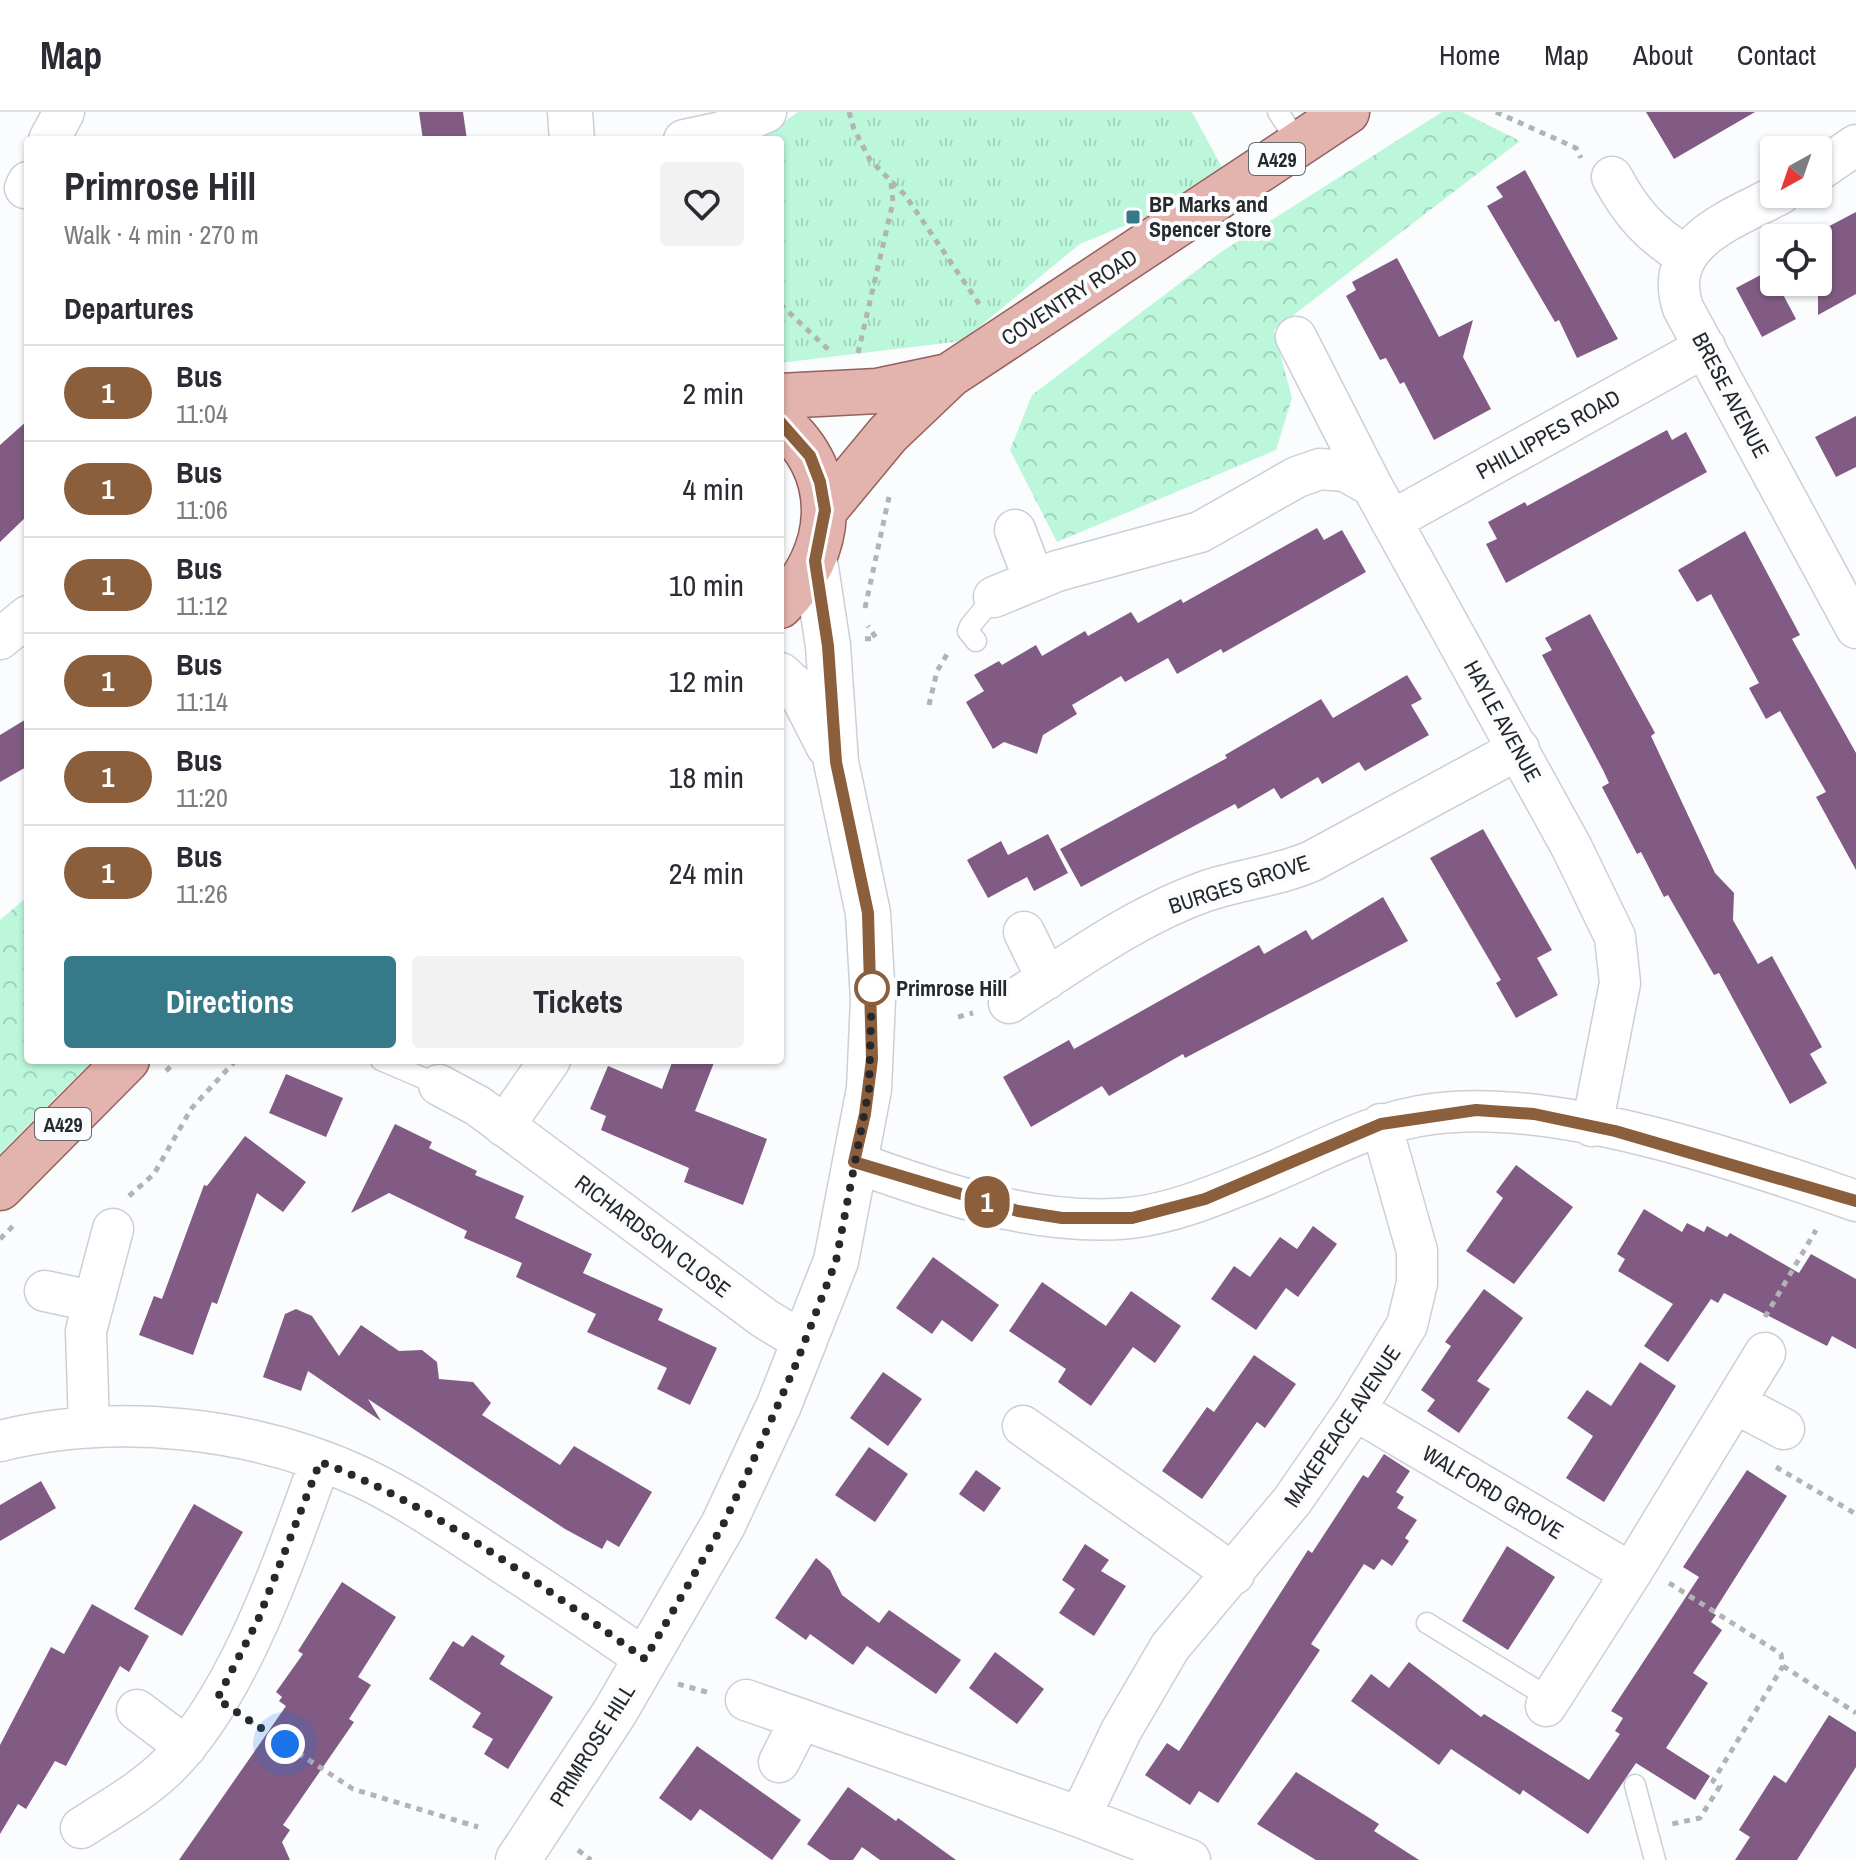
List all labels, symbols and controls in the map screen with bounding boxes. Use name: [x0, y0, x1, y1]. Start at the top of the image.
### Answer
text: Map: [40, 30, 102, 81]
text: Home: [1439, 36, 1500, 74]
text: Map: [1544, 36, 1589, 74]
text: About: [1633, 36, 1693, 74]
text: Contact: [1737, 36, 1816, 74]
north arrow: [1760, 136, 1832, 208]
map controls: [1760, 136, 1832, 296]
road number: A429: [1249, 143, 1305, 175]
text: Primrose Hill: [64, 161, 256, 212]
button: heart: [660, 162, 744, 246]
place label: BP Marks and Spencer Store: [1149, 189, 1271, 244]
marker: BP Marks and Spencer Store: [1124, 208, 1142, 226]
text: Walk · 4 min · 270 m: [64, 217, 259, 252]
button: locate: [1760, 224, 1832, 296]
street label: COVENTRY ROAD: [995, 242, 1143, 352]
text: Departures: [64, 288, 194, 328]
street label: BRESE AVENUE: [1685, 327, 1777, 463]
text: Bus: [176, 356, 222, 396]
text: 2 min: [682, 373, 744, 413]
text: 1: [102, 374, 114, 412]
street label: PHILLIPPES ROAD: [1471, 382, 1625, 486]
text: 11:04: [176, 396, 228, 431]
text: Bus: [176, 452, 222, 492]
text: 4 min: [682, 469, 744, 509]
text: 1: [102, 470, 114, 508]
text: 11:06: [176, 492, 228, 527]
text: Bus: [176, 548, 222, 588]
text: 10 min: [669, 565, 744, 605]
text: 1: [102, 566, 114, 604]
text: 11:12: [176, 588, 228, 623]
text: Bus: [176, 644, 222, 684]
street label: HAYLE AVENUE: [1457, 655, 1549, 787]
text: 12 min: [669, 661, 744, 701]
text: 1: [102, 662, 114, 700]
text: 11:14: [176, 684, 228, 719]
text: Bus: [176, 740, 222, 780]
text: 18 min: [669, 757, 744, 797]
text: 1: [102, 758, 114, 796]
text: 11:20: [176, 780, 228, 815]
text: Bus: [176, 836, 222, 876]
street label: BURGES GROVE: [1165, 847, 1313, 921]
text: 24 min: [669, 853, 744, 893]
text: 1: [102, 854, 114, 892]
text: 11:26: [176, 876, 228, 911]
button: Directions: [64, 956, 396, 1048]
button: Tickets: [412, 956, 744, 1048]
marker: Primrose Hill: [855, 971, 889, 1005]
place label: Primrose Hill: [896, 973, 1007, 1003]
road number: A429: [35, 1108, 91, 1140]
street label: RICHARDSON CLOSE: [569, 1168, 737, 1304]
line badge: 1: [961, 1176, 1013, 1228]
text: 1: [981, 1183, 993, 1221]
street label: MAKEPEACE AVENUE: [1277, 1339, 1407, 1513]
street label: WALFORD GROVE: [1417, 1438, 1569, 1546]
street label: PRIMROSE HILL: [542, 1678, 642, 1812]
your location: [265, 1724, 305, 1764]

